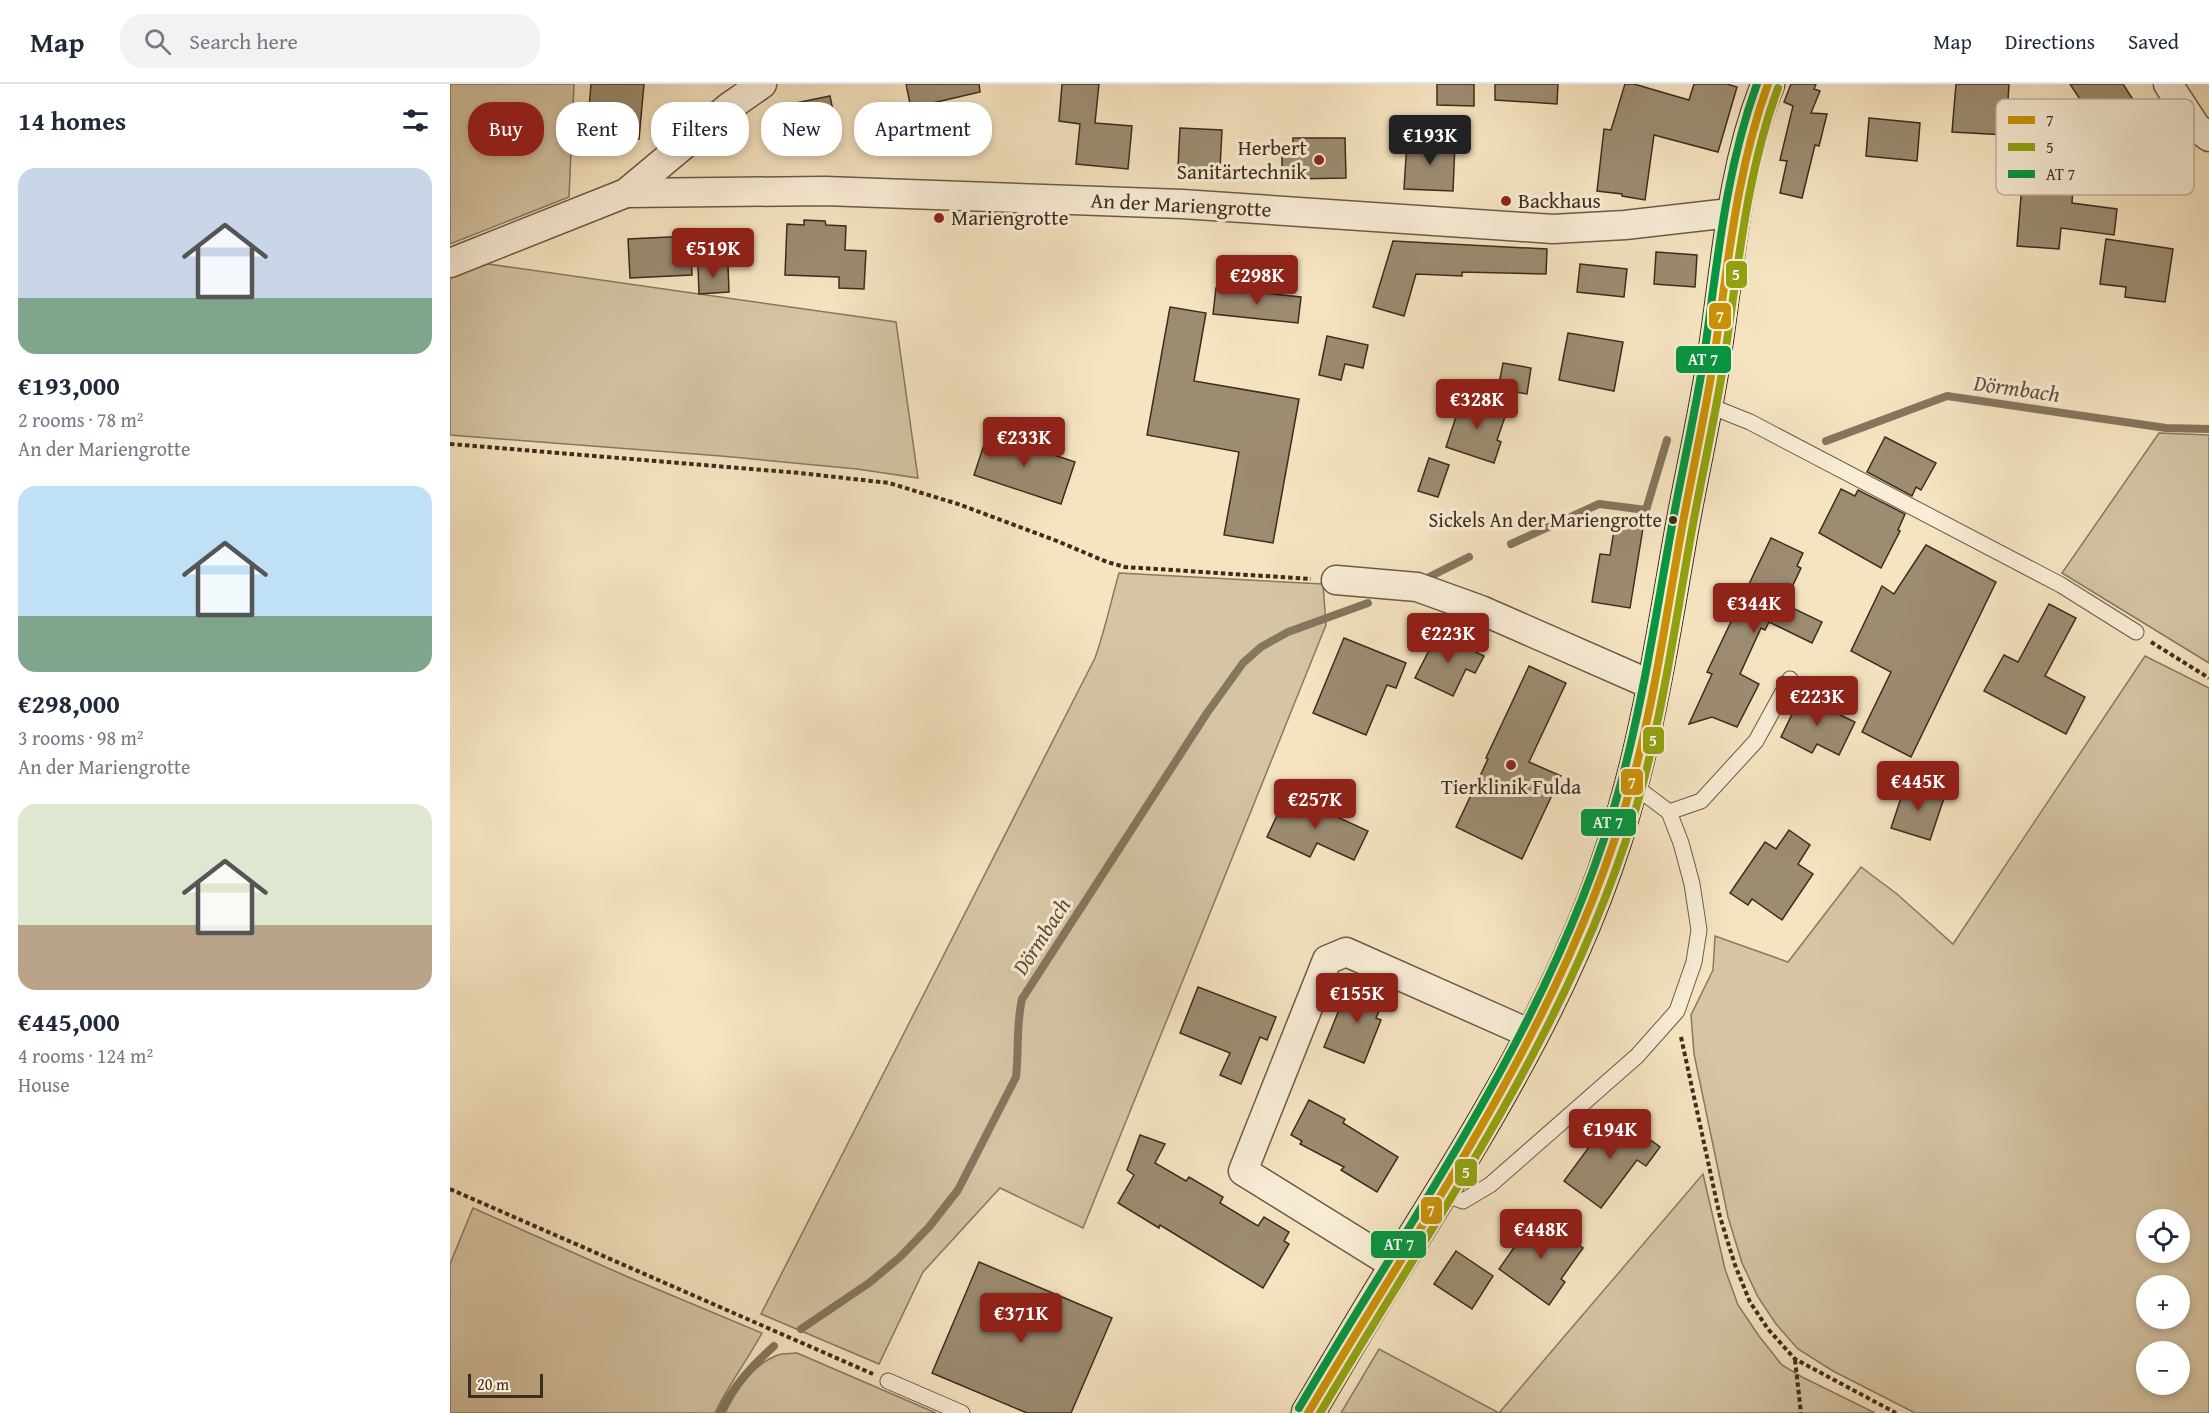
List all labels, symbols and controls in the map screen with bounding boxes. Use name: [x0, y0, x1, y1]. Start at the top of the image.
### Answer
search box: [120, 14, 540, 68]
text: Map: [30, 21, 84, 62]
icon: search: [141, 25, 174, 58]
text: Search here: [189, 25, 298, 57]
text: Map: [1933, 26, 1972, 57]
text: Directions: [2005, 26, 2095, 57]
text: Saved: [2128, 26, 2179, 57]
legend: [1996, 99, 2194, 195]
text: 14 homes: [18, 101, 126, 140]
chip: Buy: [468, 102, 544, 156]
chip: Rent: [556, 102, 639, 156]
chip: Filters: [651, 102, 749, 156]
chip: New: [761, 102, 842, 156]
chip: Apartment: [854, 102, 992, 156]
icon: filters: [399, 104, 432, 137]
text: 7: [2046, 108, 2054, 132]
pin: €193K: [1388, 115, 1472, 166]
text: €193K: [1403, 120, 1457, 149]
place label: Herbert Sanitärtechnik: [1177, 132, 1308, 187]
text: 5: [2046, 135, 2054, 159]
marker: Herbert Sanitärtechnik: [1312, 153, 1326, 167]
text: AT 7: [2046, 162, 2075, 186]
street label: An der Mariengrotte: [1090, 184, 1272, 225]
place label: Backhaus: [1518, 185, 1601, 216]
marker: Backhaus: [1499, 194, 1513, 208]
place label: Mariengrotte: [951, 202, 1069, 233]
icon: home: [171, 207, 279, 315]
marker: Mariengrotte: [932, 211, 946, 225]
pin: €519K: [671, 228, 755, 279]
text: €519K: [686, 233, 740, 262]
pin: €298K: [1215, 255, 1299, 306]
text: €298K: [1230, 260, 1284, 289]
line badge: 5: [1725, 260, 1748, 289]
text: 5: [1732, 262, 1740, 286]
line badge: 7: [1708, 302, 1732, 330]
text: 7: [1716, 304, 1724, 328]
line badge: AT 7: [1675, 345, 1732, 374]
text: AT 7: [1688, 347, 1718, 371]
text: €193,000: [18, 366, 120, 405]
water label: Dörmbach: [1971, 366, 2062, 410]
pin: €328K: [1435, 379, 1519, 430]
text: €328K: [1450, 384, 1504, 413]
text: 2 rooms · 78 m²: [18, 405, 144, 434]
pin: €233K: [982, 417, 1066, 468]
text: €233K: [997, 422, 1051, 451]
text: An der Mariengrotte: [18, 434, 190, 463]
place label: Sickels An der Mariengrotte: [1429, 505, 1662, 534]
marker: Sickels An der Mariengrotte: [1667, 514, 1679, 526]
icon: home: [171, 525, 279, 633]
pin: €344K: [1712, 583, 1796, 634]
text: €344K: [1727, 588, 1781, 617]
pin: €223K: [1406, 613, 1490, 664]
text: €223K: [1421, 618, 1475, 647]
pin: €223K: [1775, 676, 1859, 727]
text: €223K: [1790, 681, 1844, 710]
text: €298,000: [18, 684, 120, 723]
text: 3 rooms · 98 m²: [18, 723, 144, 752]
line badge: 5: [1642, 726, 1665, 755]
text: 5: [1649, 728, 1657, 752]
text: An der Mariengrotte: [18, 752, 190, 781]
marker: Tierklinik Fulda: [1504, 758, 1518, 772]
pin: €445K: [1876, 761, 1960, 812]
text: €445K: [1891, 766, 1945, 795]
line badge: 7: [1620, 768, 1644, 796]
text: 7: [1628, 770, 1636, 794]
place label: Tierklinik Fulda: [1441, 771, 1581, 802]
pin: €257K: [1273, 779, 1357, 830]
text: €257K: [1288, 784, 1342, 813]
line badge: AT 7: [1580, 808, 1637, 837]
text: AT 7: [1593, 810, 1623, 834]
icon: home: [171, 843, 279, 951]
water label: Dörmbach: [1004, 891, 1078, 982]
pin: €155K: [1315, 973, 1399, 1024]
text: €155K: [1330, 978, 1384, 1007]
text: €445,000: [18, 1002, 120, 1041]
text: 4 rooms · 124 m²: [18, 1041, 153, 1070]
text: House: [18, 1070, 70, 1099]
pin: €194K: [1568, 1109, 1652, 1160]
text: €194K: [1583, 1114, 1637, 1143]
line badge: 5: [1454, 1158, 1478, 1187]
text: 5: [1462, 1160, 1470, 1184]
line badge: 7: [1420, 1196, 1443, 1225]
text: 7: [1427, 1198, 1435, 1222]
pin: €448K: [1499, 1209, 1583, 1260]
map controls: [2136, 1209, 2190, 1395]
button: locate: [2136, 1209, 2190, 1263]
text: €448K: [1514, 1214, 1568, 1243]
line badge: AT 7: [1370, 1230, 1427, 1259]
text: AT 7: [1384, 1232, 1414, 1256]
button: +: [2136, 1275, 2190, 1329]
pin: €371K: [979, 1293, 1063, 1344]
text: €371K: [994, 1298, 1048, 1327]
button: −: [2136, 1341, 2190, 1395]
scale bar: [468, 1371, 543, 1398]
text: 20 m: [477, 1372, 509, 1396]

